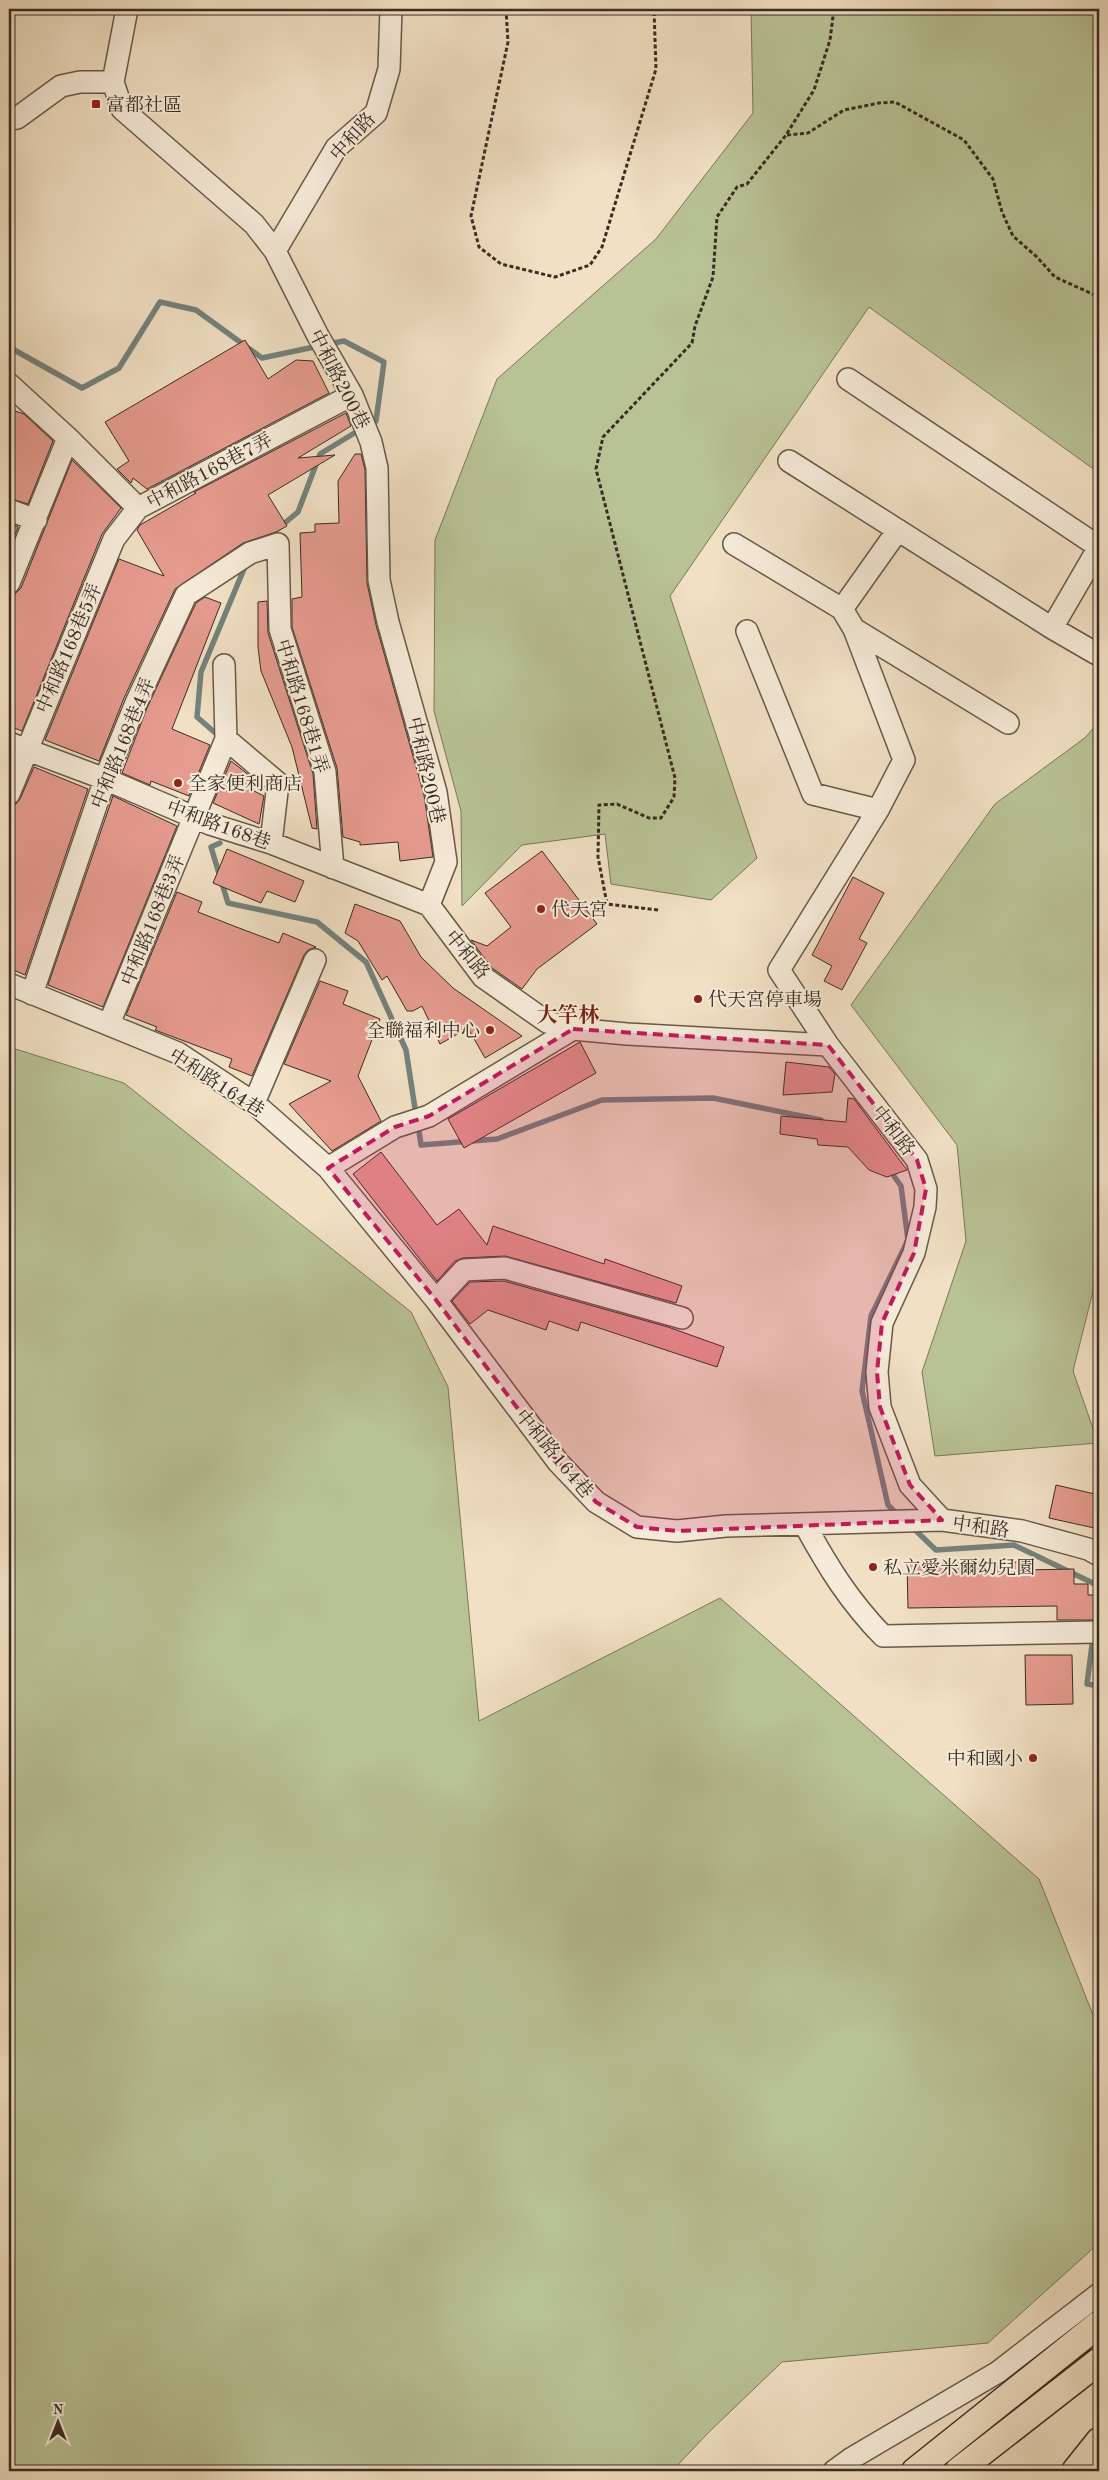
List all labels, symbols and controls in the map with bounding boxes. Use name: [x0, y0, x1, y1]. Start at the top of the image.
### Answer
place label: 富都社區: [106, 94, 182, 116]
marker: 富都社區: [90, 98, 102, 110]
street label: 中和路: [326, 109, 380, 165]
street label: 中和路200巷: [305, 326, 373, 433]
street label: 中和路168巷7弄: [143, 429, 276, 513]
street label: 中和路168巷5弄: [33, 580, 106, 717]
street label: 中和路168巷1弄: [271, 637, 332, 776]
street label: 中和路168巷4弄: [88, 675, 159, 812]
street label: 中和路200巷: [403, 715, 448, 826]
place label: 全家便利商店: [188, 773, 302, 795]
marker: 全家便利商店: [172, 777, 184, 789]
street label: 中和路168巷: [164, 797, 273, 854]
street label: 中和路168巷3弄: [118, 852, 189, 989]
place label: 代天宮: [551, 899, 608, 921]
marker: 代天宮: [535, 903, 547, 915]
street label: 中和路: [440, 926, 493, 984]
place label: 代天宮停車場: [708, 989, 822, 1011]
marker: 代天宮停車場: [692, 993, 704, 1005]
district label: 大竿林: [537, 1003, 600, 1027]
place label: 全聯福利中心: [366, 1020, 480, 1042]
marker: 全聯福利中心: [484, 1024, 496, 1036]
street label: 中和路164巷: [165, 1045, 268, 1122]
street label: 中和路: [867, 1102, 919, 1160]
street label: 中和路164巷: [511, 1405, 597, 1502]
street label: 中和路: [951, 1513, 1010, 1542]
place label: 私立愛米爾幼兒園: [883, 1558, 1035, 1579]
marker: 私立愛米爾幼兒園: [867, 1561, 879, 1573]
place label: 中和國小: [947, 1749, 1023, 1770]
marker: 中和國小: [1027, 1752, 1039, 1764]
north arrow: [32, 2398, 82, 2448]
text: N: [53, 2403, 64, 2417]

